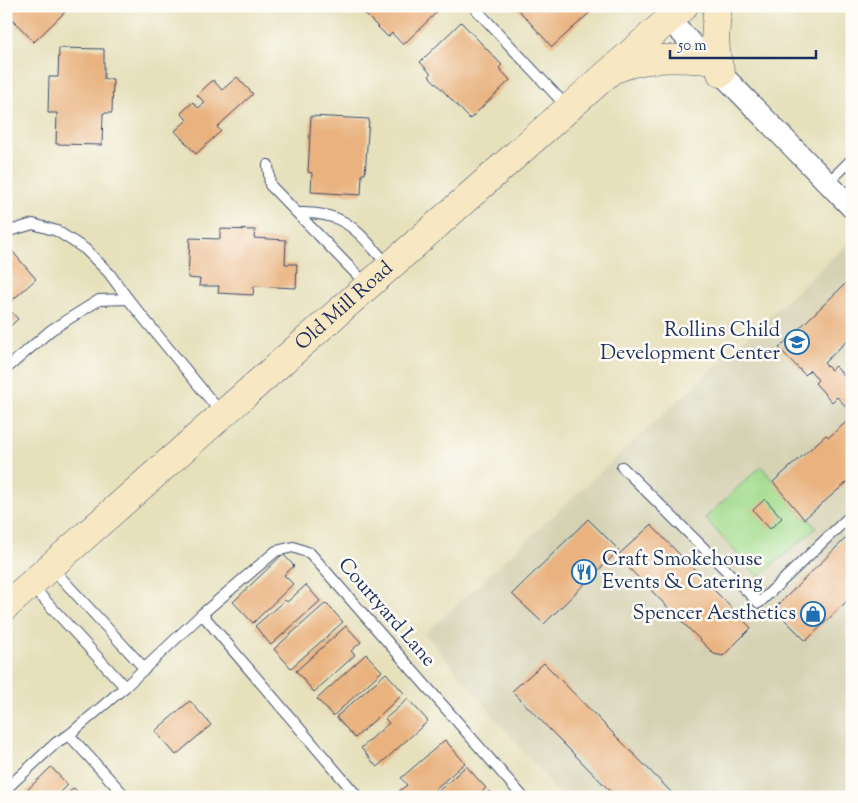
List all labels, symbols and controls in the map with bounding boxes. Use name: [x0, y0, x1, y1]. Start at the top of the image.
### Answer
scale bar: [670, 28, 817, 60]
text: 50 m: [677, 36, 707, 57]
street label: Old Mill Road: [289, 255, 400, 358]
place label: Rollins Child Development Center: [600, 317, 780, 369]
school or university icon: Rollins Child Development Center: [784, 329, 810, 355]
place label: Craft Smokehouse Events & Catering: [602, 546, 763, 598]
street label: Courtyard Lane: [330, 552, 442, 674]
restaurant icon: Craft Smokehouse Events & Catering: [571, 559, 597, 585]
place label: Spencer Aesthetics: [633, 600, 796, 629]
shop icon: Spencer Aesthetics: [800, 601, 826, 627]

